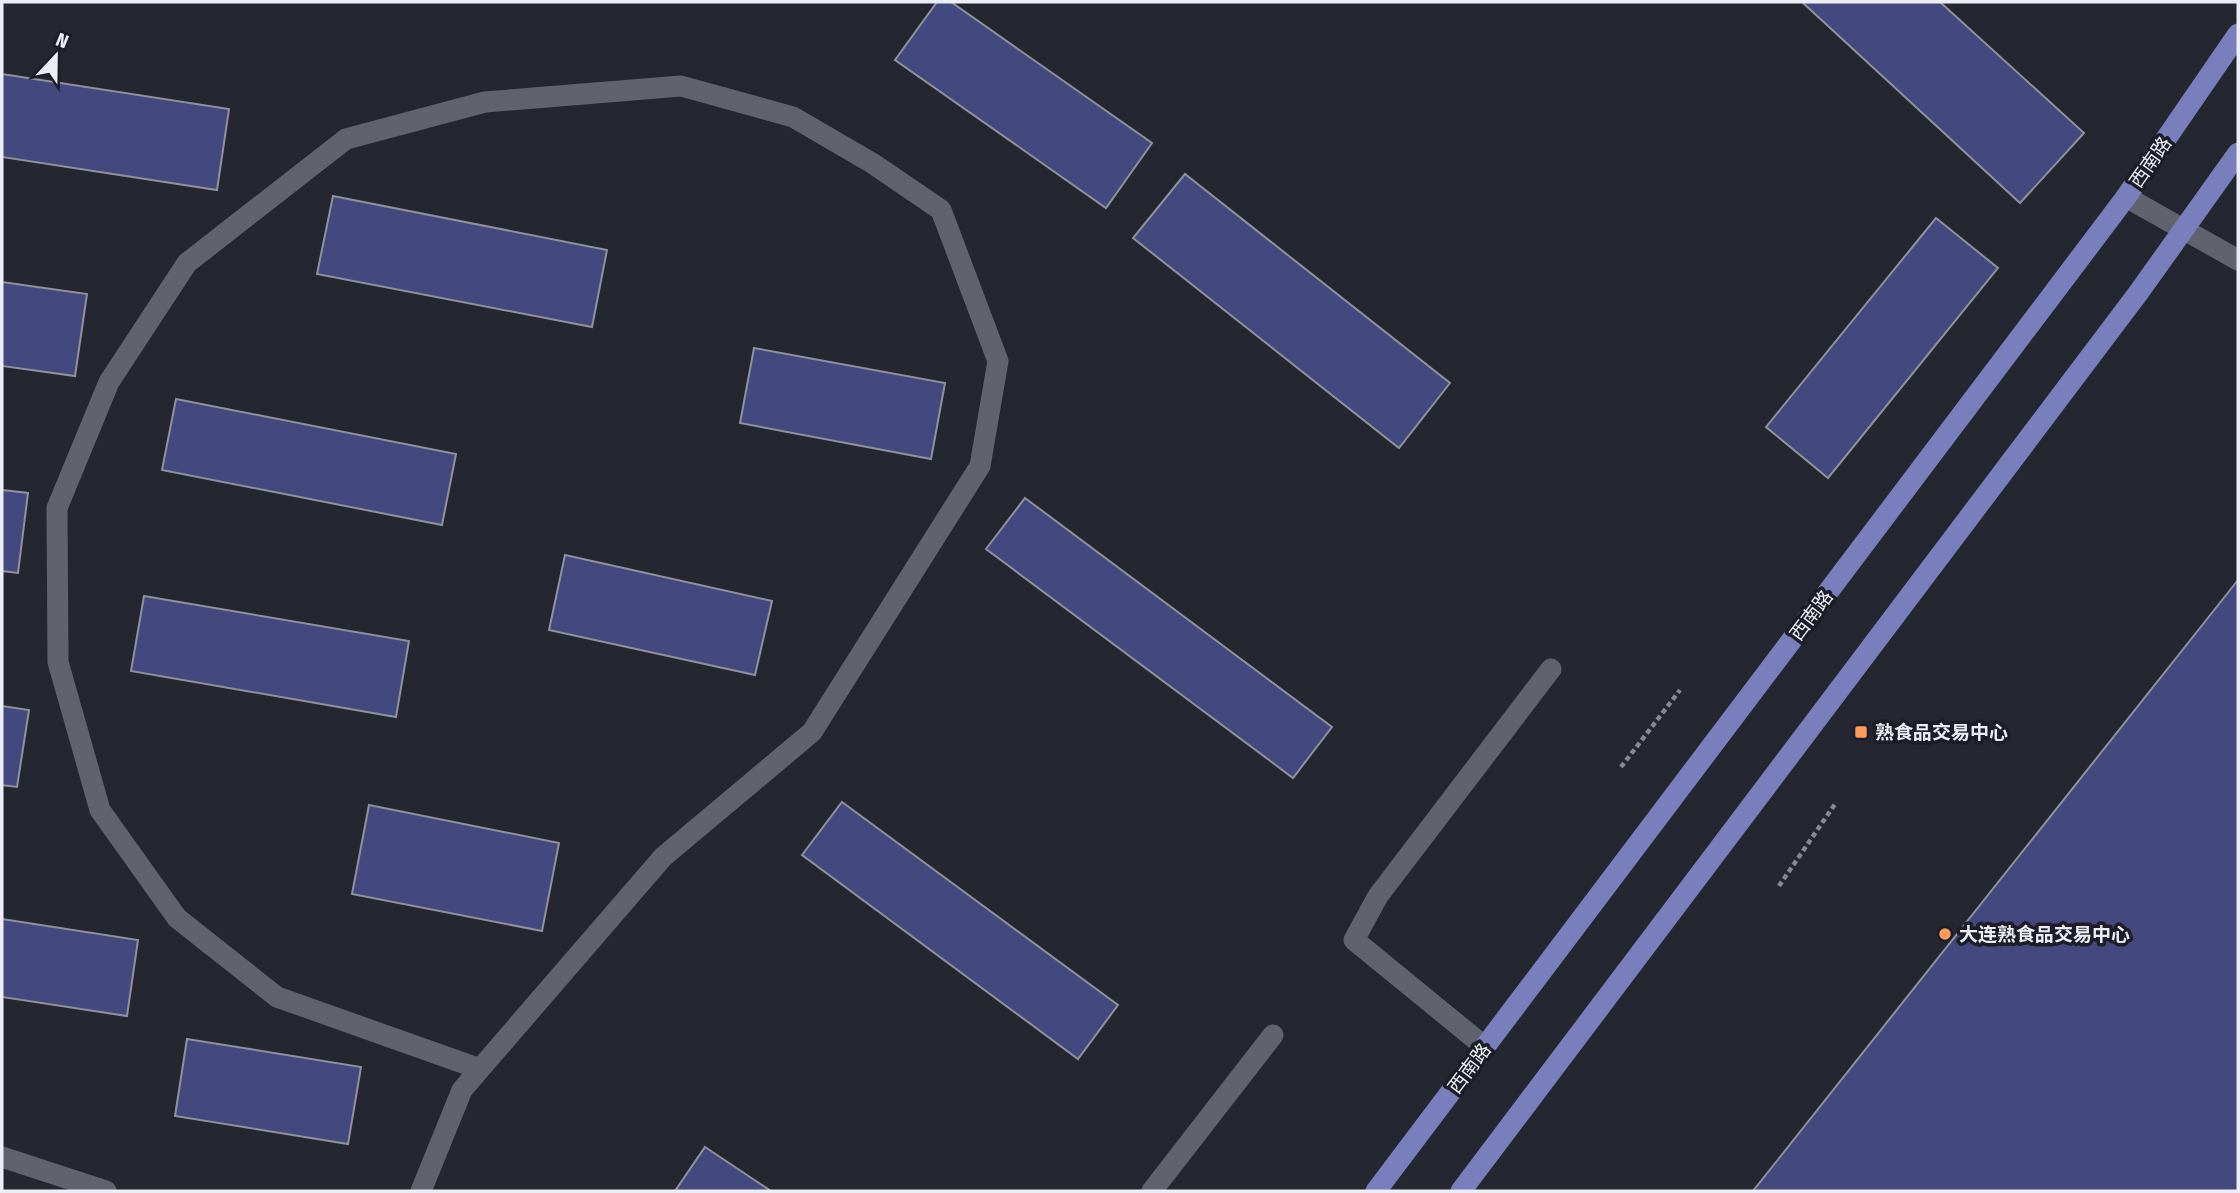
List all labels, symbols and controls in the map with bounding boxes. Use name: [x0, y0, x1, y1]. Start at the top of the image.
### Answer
north arrow: [21, 21, 91, 91]
text: N: [53, 28, 72, 53]
street label: 西南路: [2125, 132, 2176, 192]
street label: 西南路: [1785, 586, 1838, 645]
place label: 熟食品交易中心: [1875, 721, 2008, 744]
marker: 熟食品交易中心: [1853, 724, 1869, 740]
place label: 大连熟食品交易中心: [1959, 923, 2130, 946]
marker: 大连熟食品交易中心: [1937, 926, 1953, 942]
street label: 西南路: [1443, 1039, 1496, 1098]

